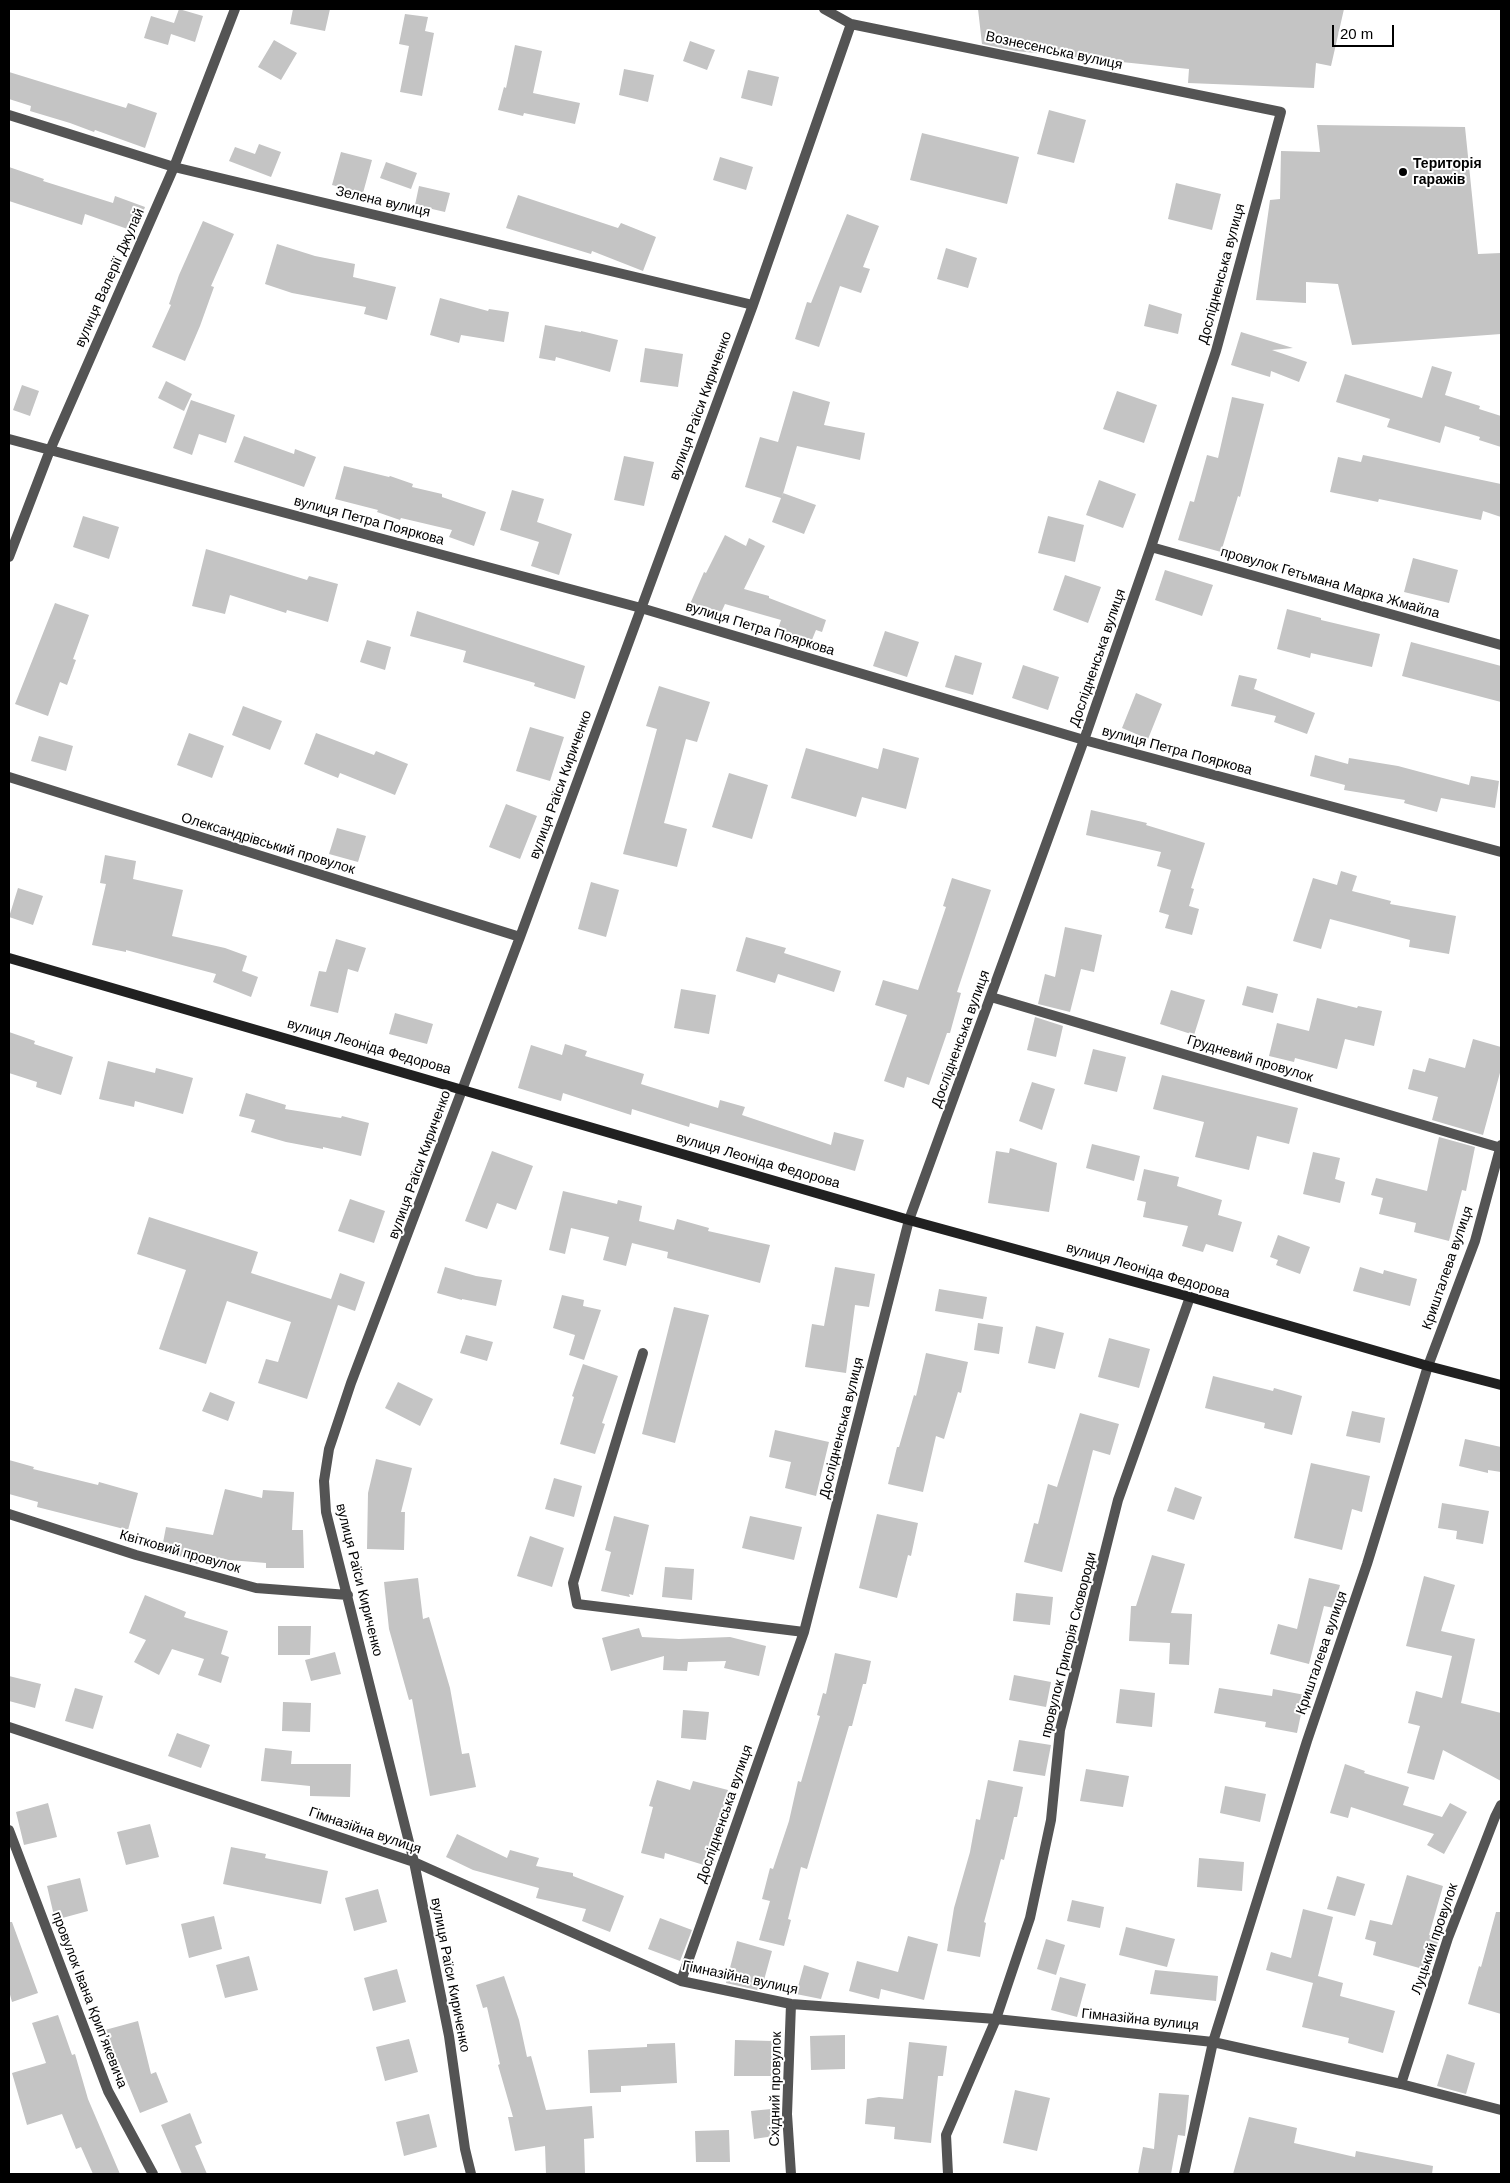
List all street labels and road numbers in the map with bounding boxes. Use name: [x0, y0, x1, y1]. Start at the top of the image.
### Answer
street label: Вознесенська вулиця: [984, 28, 1124, 74]
street label: Зелена вулиця: [334, 183, 432, 221]
street label: Дослідненська вулиця: [1195, 202, 1249, 346]
street label: вулиця Валерії Джулай: [72, 206, 148, 350]
street label: вулиця Раїси Кириченко: [666, 329, 736, 483]
street label: вулиця Петра Пояркова: [292, 493, 446, 549]
street label: провулок Гетьмана Марка Жмайла: [1218, 544, 1442, 622]
street label: Дослідненська вулиця: [1066, 587, 1130, 729]
street label: вулиця Петра Пояркова: [683, 598, 837, 660]
street label: вулиця Раїси Кириченко: [526, 708, 596, 862]
street label: вулиця Петра Пояркова: [1100, 723, 1254, 779]
street label: Олександрівський провулок: [179, 810, 357, 878]
street label: Дослідненська вулиця: [928, 968, 994, 1110]
street label: вулиця Леоніда Федорова: [285, 1016, 453, 1078]
street label: Грудневий провулок: [1185, 1032, 1315, 1086]
street label: вулиця Раїси Кириченко: [385, 1088, 455, 1242]
street label: вулиця Леоніда Федорова: [674, 1130, 842, 1192]
street label: Кришталева вулиця: [1419, 1204, 1477, 1332]
street label: вулиця Леоніда Федорова: [1064, 1240, 1232, 1302]
street label: Дослідненська вулиця: [816, 1356, 868, 1500]
street label: вулиця Раїси Кириченко: [332, 1502, 386, 1658]
street label: Квітковий провулок: [117, 1527, 243, 1577]
street label: провулок Григорія Сковороди: [1038, 1550, 1100, 1740]
street label: Кришталева вулиця: [1293, 1589, 1351, 1717]
street label: Дослідненська вулиця: [693, 1743, 757, 1885]
street label: Гімназійна вулиця: [307, 1804, 423, 1858]
street label: Луцький провулок: [1408, 1881, 1462, 1997]
street label: вулиця Раїси Кириченко: [427, 1896, 473, 2054]
street label: провулок Івана Крипʼякевича: [47, 1909, 131, 2091]
street label: Гімназійна вулиця: [681, 1958, 799, 1998]
street label: Гімназійна вулиця: [1081, 2005, 1199, 2035]
street label: Східний провулок: [767, 2031, 785, 2147]

